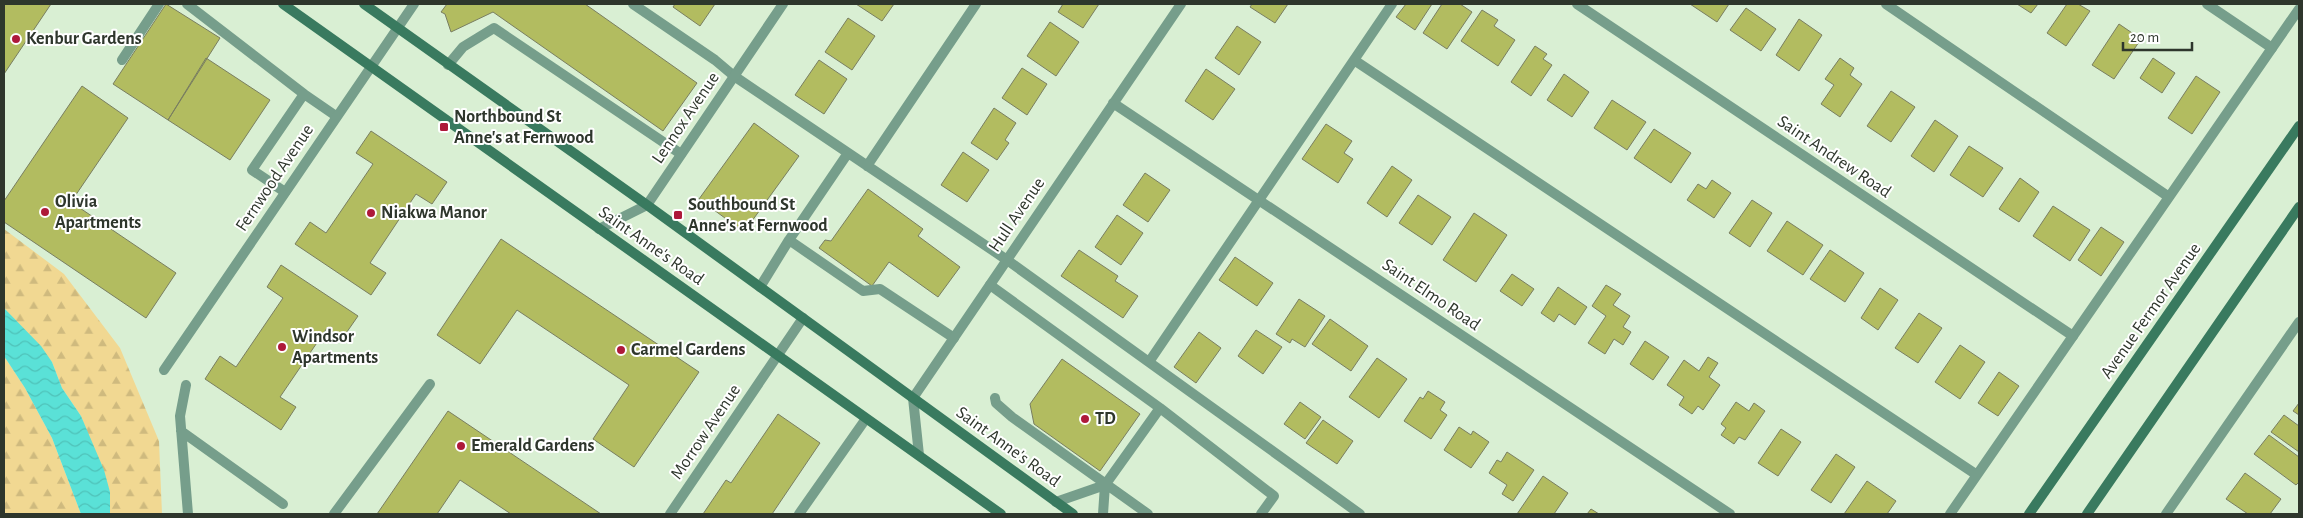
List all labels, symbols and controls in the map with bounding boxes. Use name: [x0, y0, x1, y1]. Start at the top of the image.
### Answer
scale bar: [2123, 20, 2192, 52]
place label: Kenbur Gardens: [26, 30, 142, 48]
text: 20 m: [2130, 30, 2159, 45]
marker: Kenbur Gardens: [10, 33, 22, 45]
street label: Lennox Avenue: [649, 69, 723, 167]
place label: Northbound St Anne's at Fernwood: [454, 108, 594, 147]
street label: Saint Andrew Road: [1774, 112, 1894, 202]
street label: Fernwood Avenue: [233, 121, 317, 235]
marker: Northbound St Anne's at Fernwood: [438, 121, 450, 133]
street label: Hull Avenue: [986, 174, 1048, 256]
place label: Olivia Apartments: [55, 193, 141, 232]
place label: Southbound St Anne's at Fernwood: [688, 196, 828, 235]
street label: Saint Anne's Road: [595, 203, 707, 289]
place label: Niakwa Manor: [381, 204, 488, 222]
marker: Olivia Apartments: [39, 206, 51, 218]
marker: Niakwa Manor: [365, 207, 377, 219]
marker: Southbound St Anne's at Fernwood: [672, 209, 684, 221]
street label: Avenue Fermor Avenue: [2097, 240, 2205, 382]
street label: Saint Elmo Road: [1379, 256, 1483, 334]
place label: Windsor Apartments: [292, 328, 378, 367]
marker: Windsor Apartments: [276, 341, 288, 353]
place label: Carmel Gardens: [631, 341, 745, 359]
marker: Carmel Gardens: [615, 344, 627, 356]
street label: Morrow Avenue: [668, 381, 744, 483]
street label: Saint Anne's Road: [953, 403, 1063, 491]
place label: TD: [1095, 410, 1116, 428]
marker: TD: [1079, 413, 1091, 425]
place label: Emerald Gardens: [471, 437, 595, 455]
marker: Emerald Gardens: [455, 440, 467, 452]

